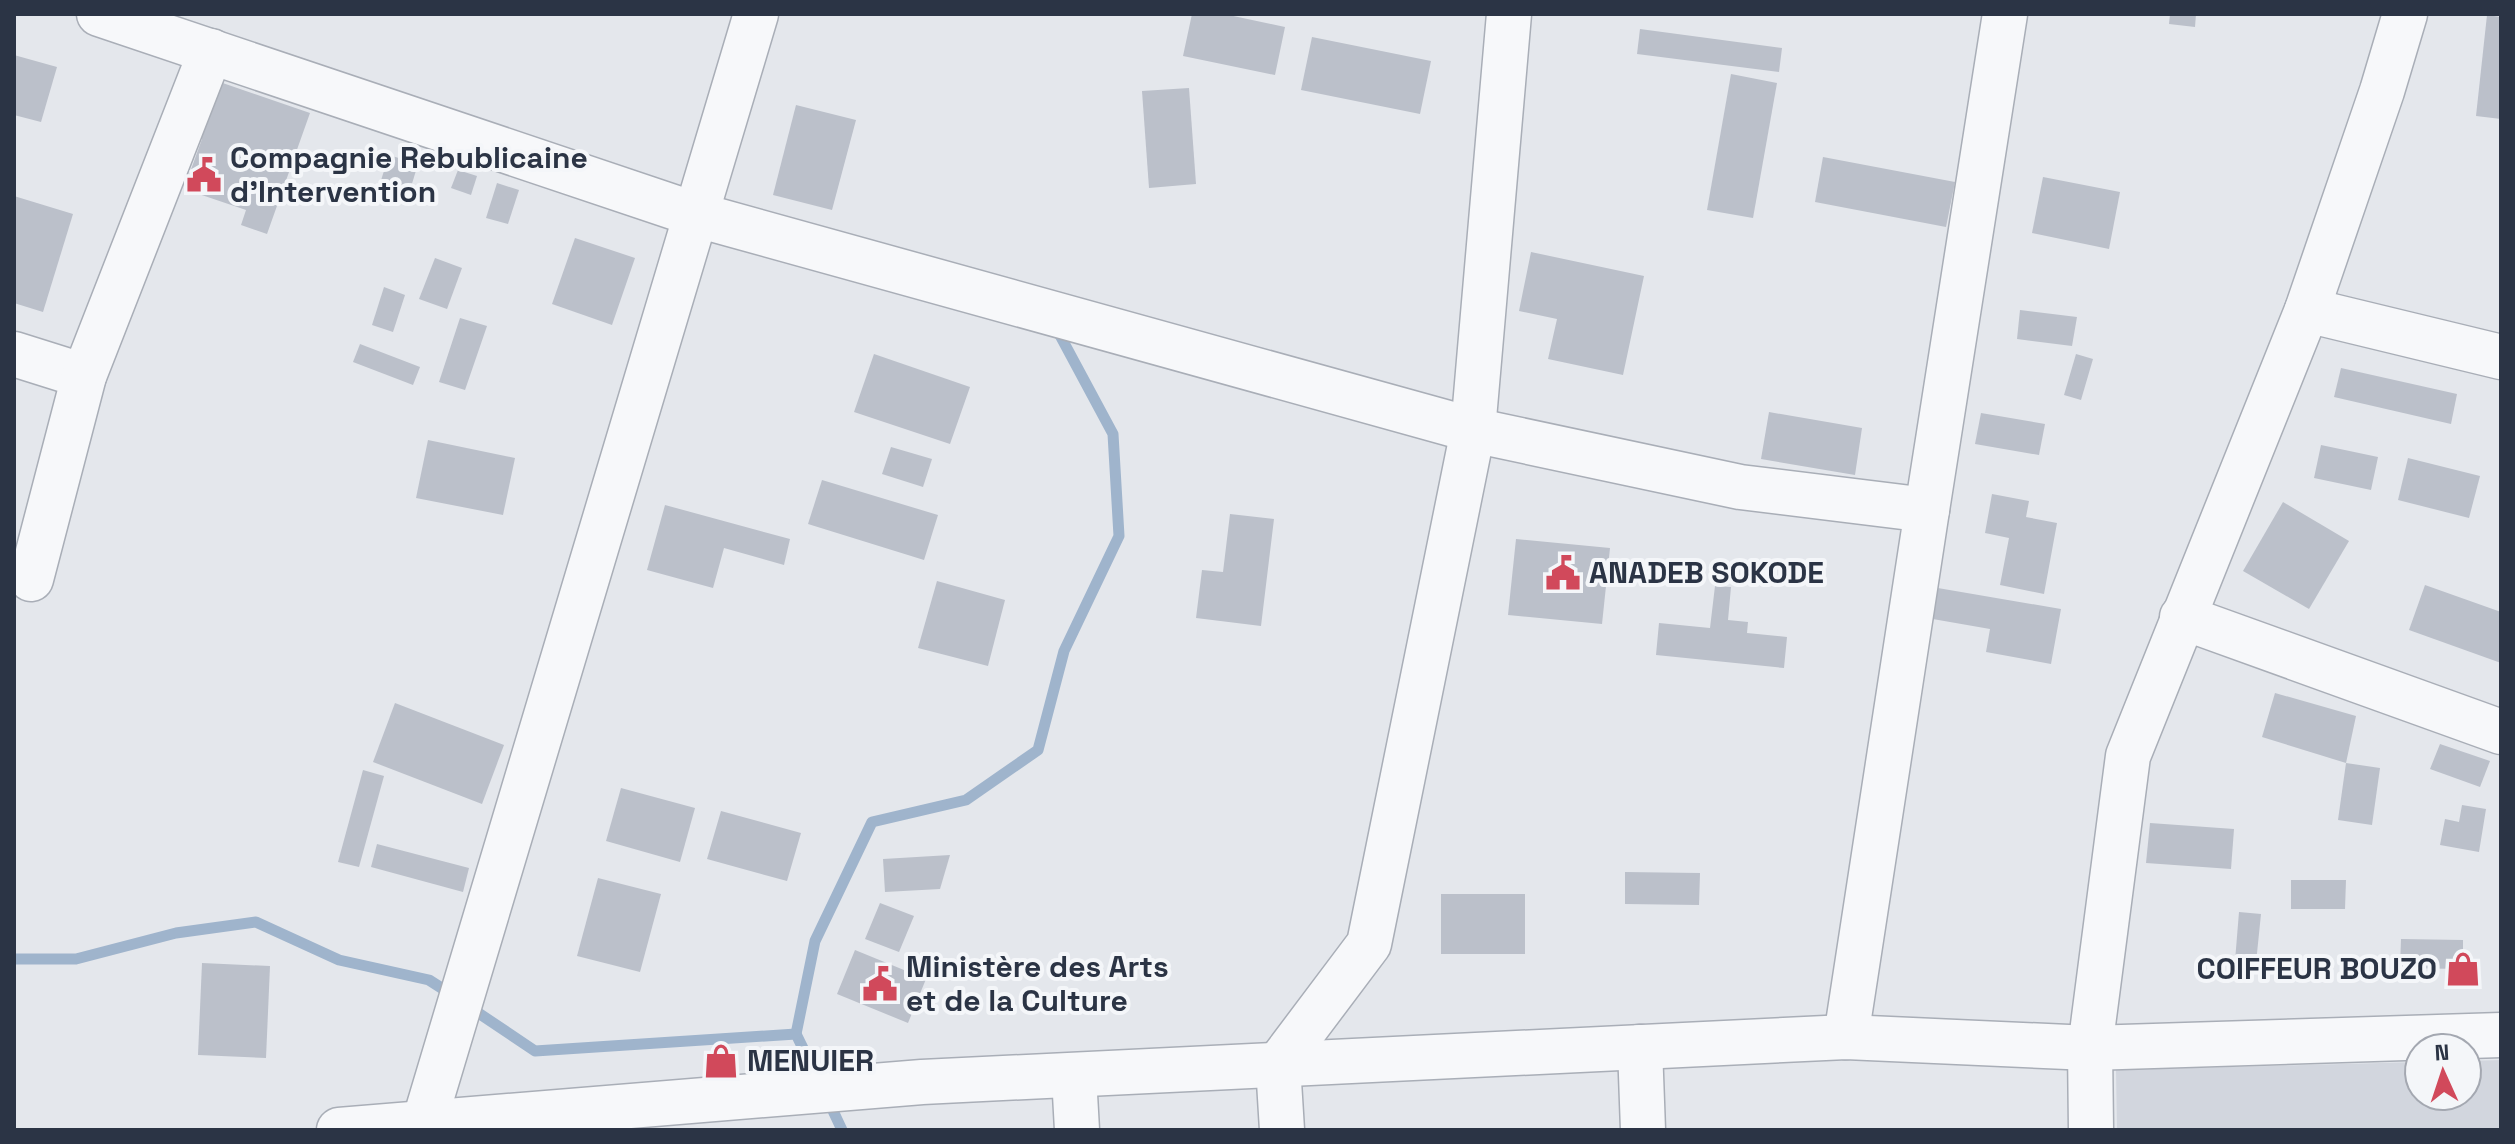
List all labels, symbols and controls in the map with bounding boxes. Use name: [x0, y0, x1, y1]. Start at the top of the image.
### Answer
place label: Compagnie Rebublicaine d'Intervention: [230, 138, 588, 211]
public building icon: Compagnie Rebublicaine d'Intervention: [185, 156, 223, 194]
place label: ANADEB SOKODE: [1589, 553, 1824, 592]
public building icon: ANADEB SOKODE: [1544, 554, 1582, 592]
place label: Ministère des Arts et de la Culture: [906, 947, 1169, 1020]
place label: COIFFEUR BOUZO: [2197, 949, 2437, 988]
shop icon: COIFFEUR BOUZO: [2444, 950, 2482, 988]
public building icon: Ministère des Arts et de la Culture: [861, 965, 899, 1003]
north arrow: [2403, 1032, 2483, 1112]
text: N: [2434, 1038, 2450, 1066]
place label: MENUIER: [747, 1041, 874, 1080]
shop icon: MENUIER: [702, 1042, 740, 1080]

